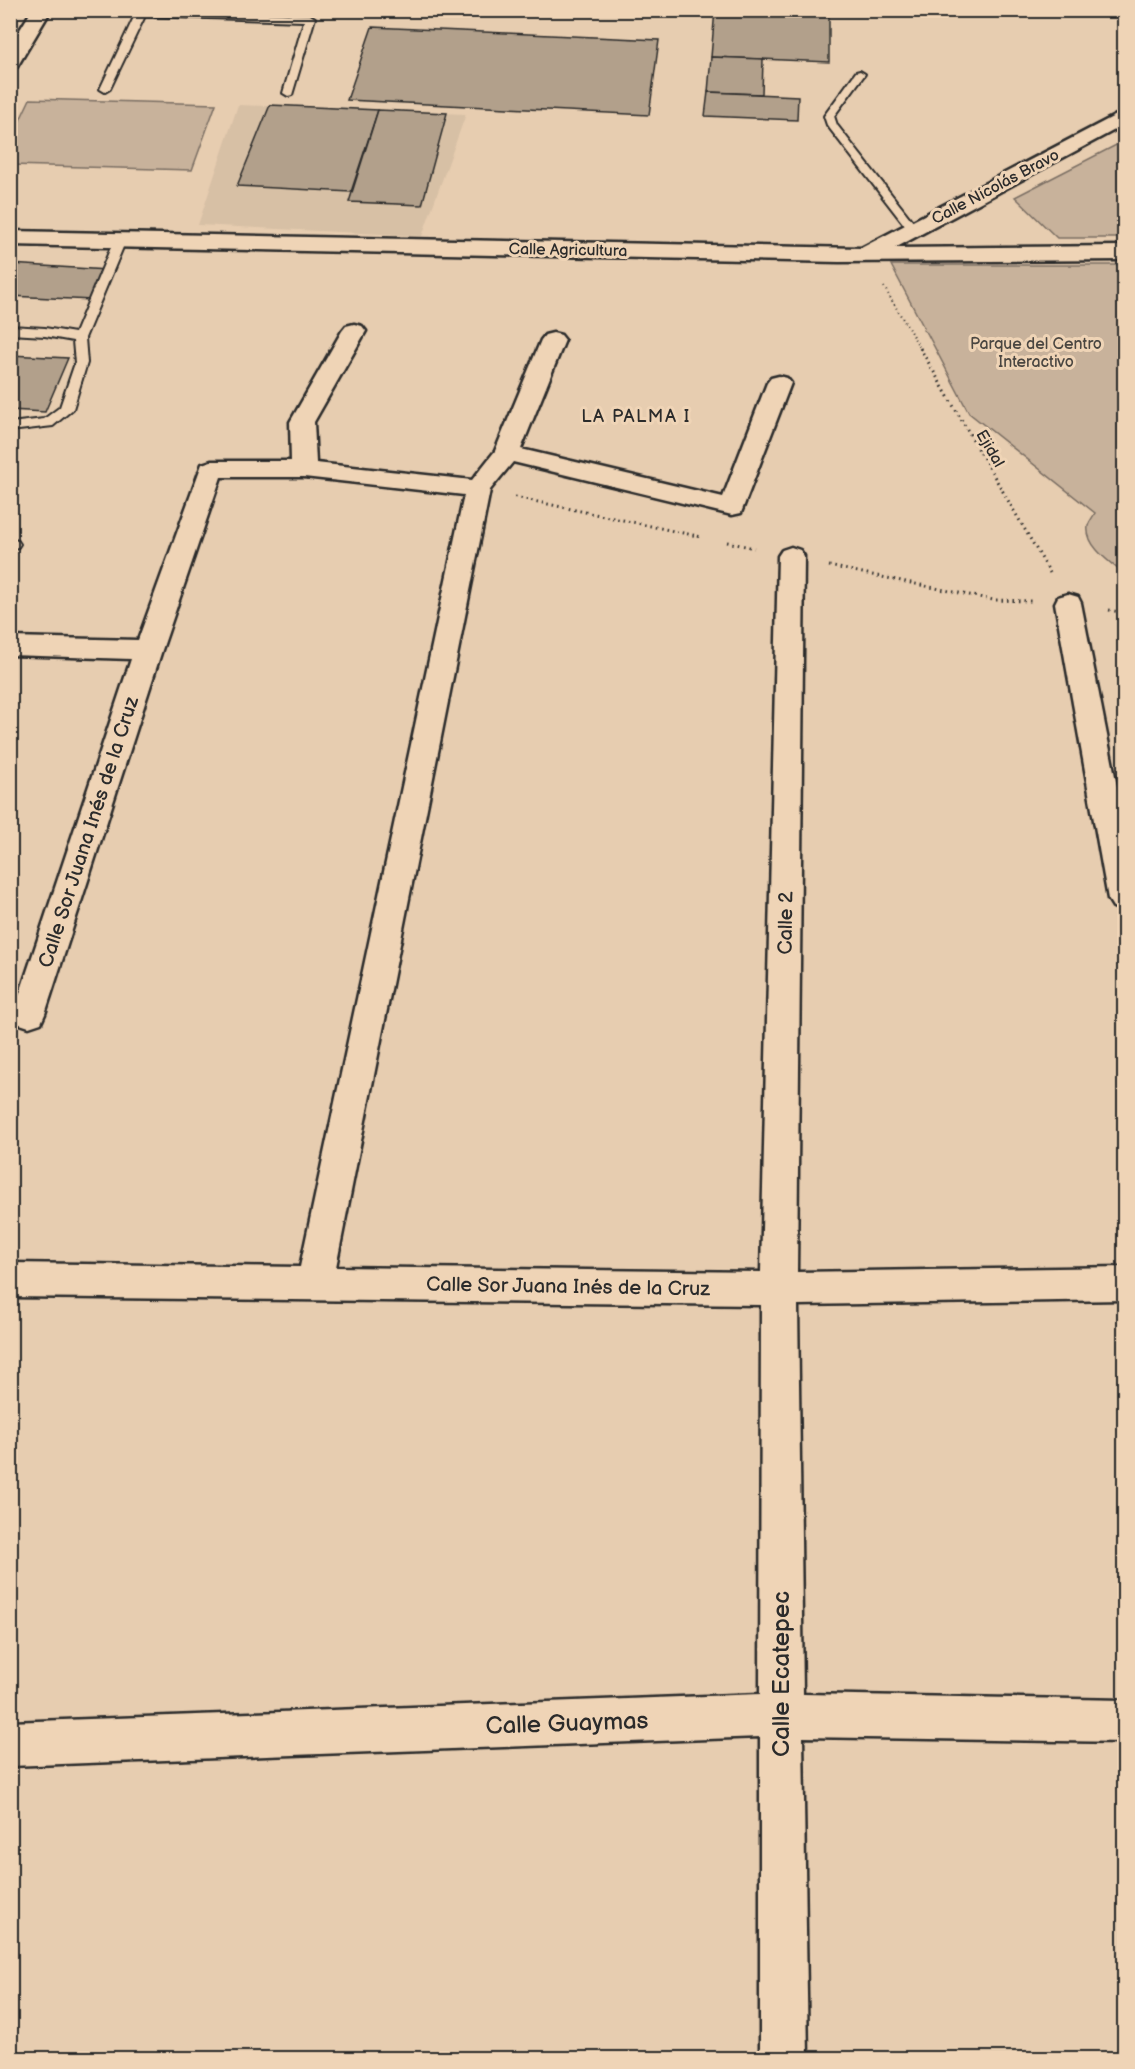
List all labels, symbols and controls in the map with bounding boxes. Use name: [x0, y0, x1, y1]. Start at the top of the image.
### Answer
street label: Calle Nicolás Bravo: [929, 146, 1063, 229]
street label: Calle Agricultura: [508, 240, 627, 261]
park label: Parque del Centro Interactivo: [970, 335, 1102, 372]
district label: LA PALMA I: [581, 406, 691, 427]
street label: Ejidal: [972, 427, 1008, 471]
street label: Calle Sor Juana Inés de la Cruz: [34, 693, 144, 971]
street label: Calle 2: [773, 891, 799, 955]
street label: Calle Sor Juana Inés de la Cruz: [426, 1273, 710, 1301]
street label: Calle Ecatepec: [767, 1591, 796, 1757]
street label: Calle Guaymas: [485, 1706, 649, 1741]

